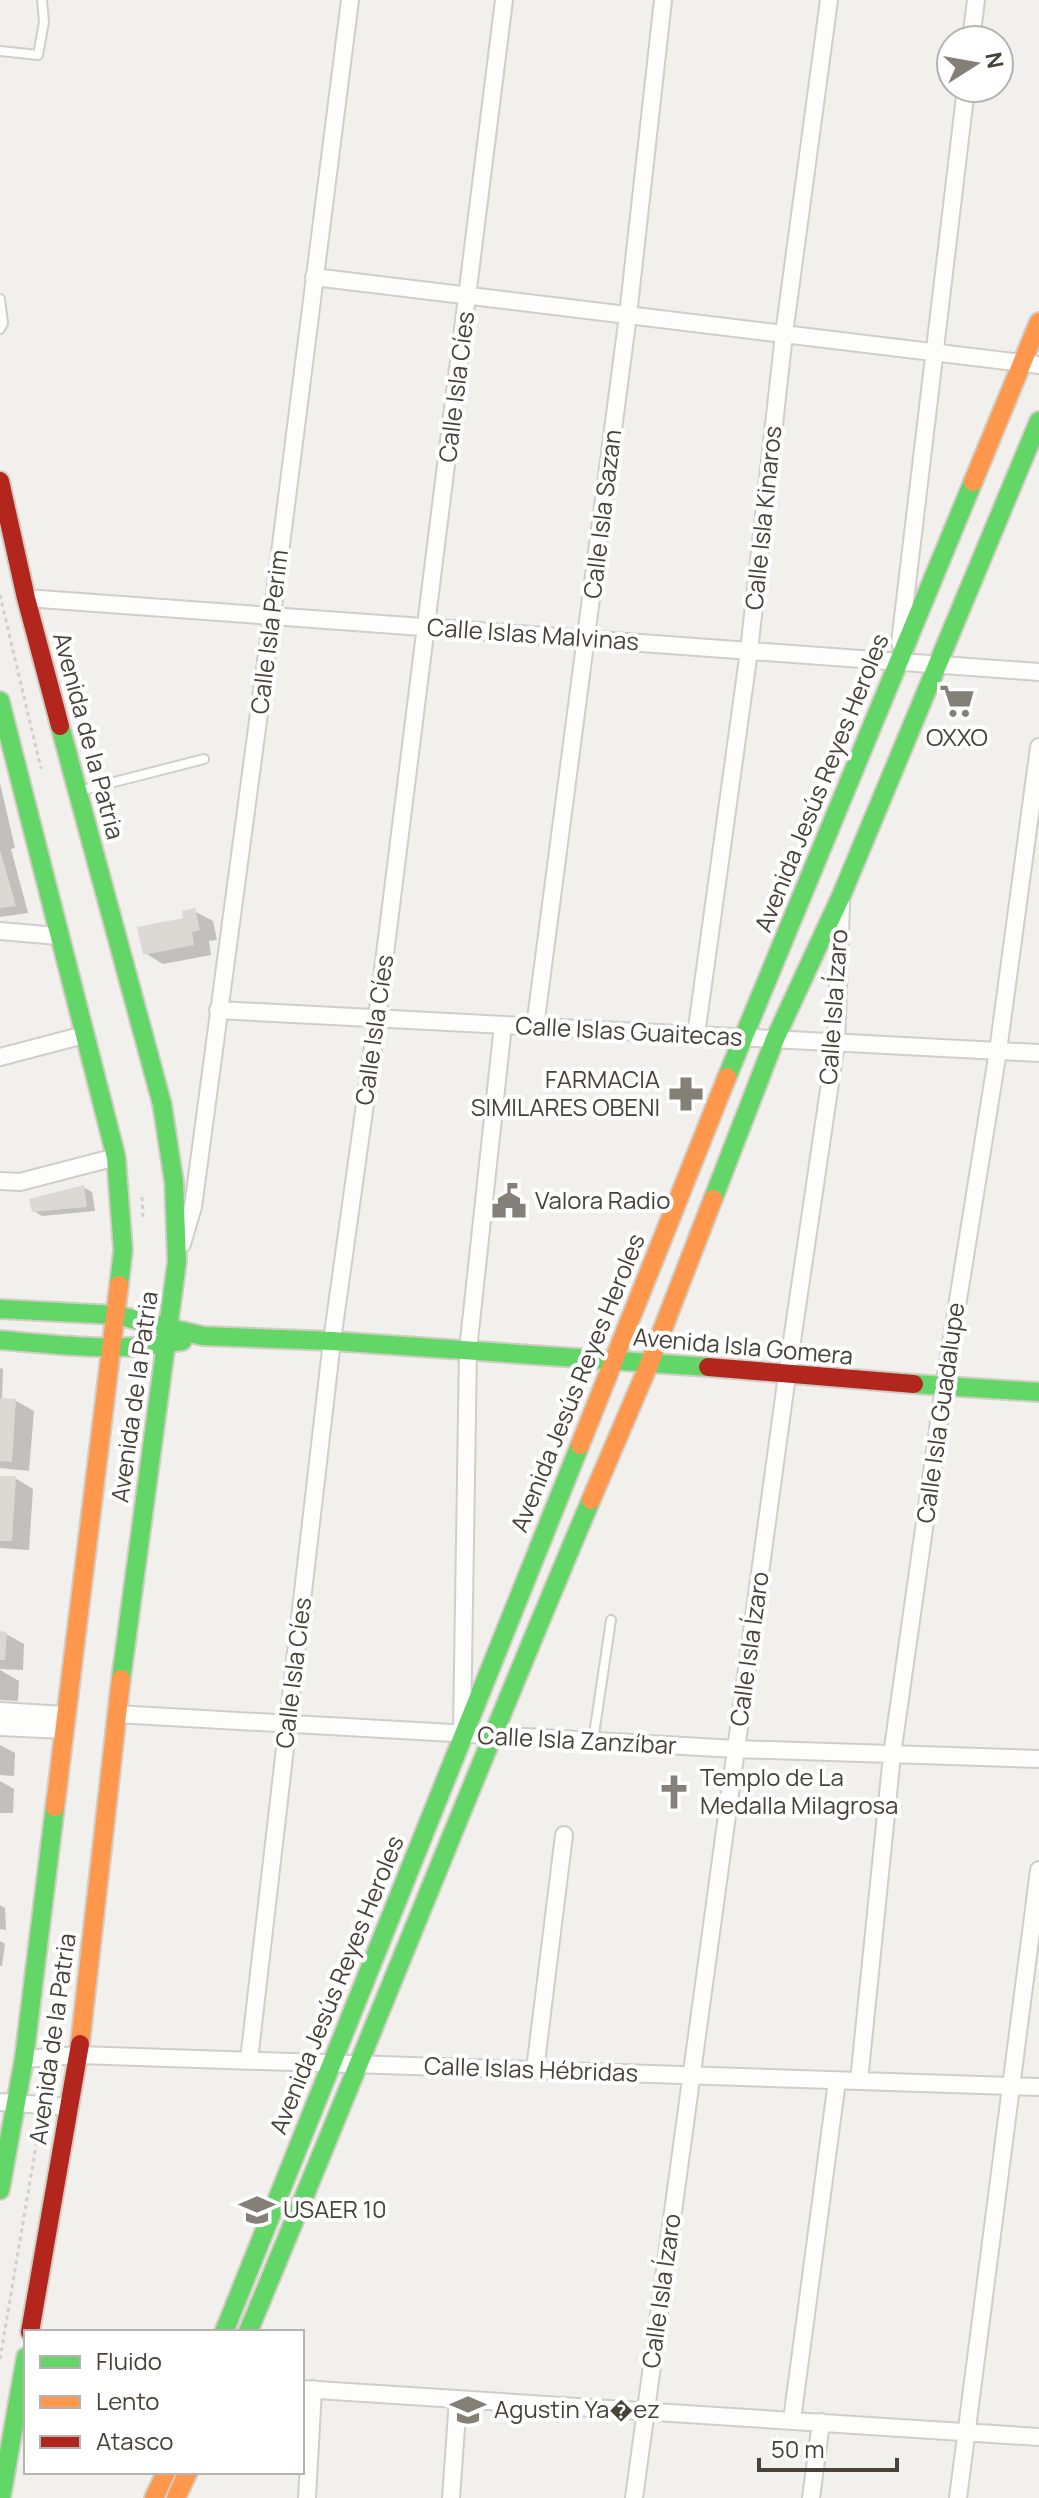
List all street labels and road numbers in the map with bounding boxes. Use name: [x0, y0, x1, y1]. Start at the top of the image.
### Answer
street label: Calle Isla Cíes: [430, 309, 481, 464]
street label: Calle Isla Kinaros: [736, 424, 789, 612]
street label: Calle Isla Sazan: [575, 427, 628, 600]
street label: Calle Isla Perim: [242, 548, 295, 716]
street label: Calle Islas Malvinas: [426, 610, 640, 657]
street label: Avenida de la Patria: [46, 628, 133, 843]
street label: Avenida Jesús Reyes Heroles: [746, 628, 896, 937]
street label: Calle Isla Ízaro: [811, 928, 854, 1086]
street label: Calle Isla Cíes: [347, 952, 400, 1107]
street label: Calle Islas Guaitecas: [515, 1008, 744, 1053]
street label: Avenida Jesús Reyes Heroles: [502, 1228, 652, 1537]
street label: Avenida de la Patria: [102, 1289, 165, 1505]
street label: Calle Isla Guadalupe: [908, 1300, 971, 1525]
street label: Avenida Isla Gomera: [632, 1319, 855, 1372]
street label: Calle Isla Ízaro: [721, 1569, 776, 1728]
street label: Calle Isla Cíes: [267, 1595, 318, 1750]
street label: Calle Isla Zanzíbar: [477, 1718, 678, 1761]
street label: Avenida Jesús Reyes Heroles: [261, 1830, 411, 2139]
street label: Avenida de la Patria: [20, 1931, 83, 2147]
street label: Calle Islas Hébridas: [423, 2048, 639, 2089]
street label: Calle Isla Ízaro: [633, 2211, 688, 2370]

